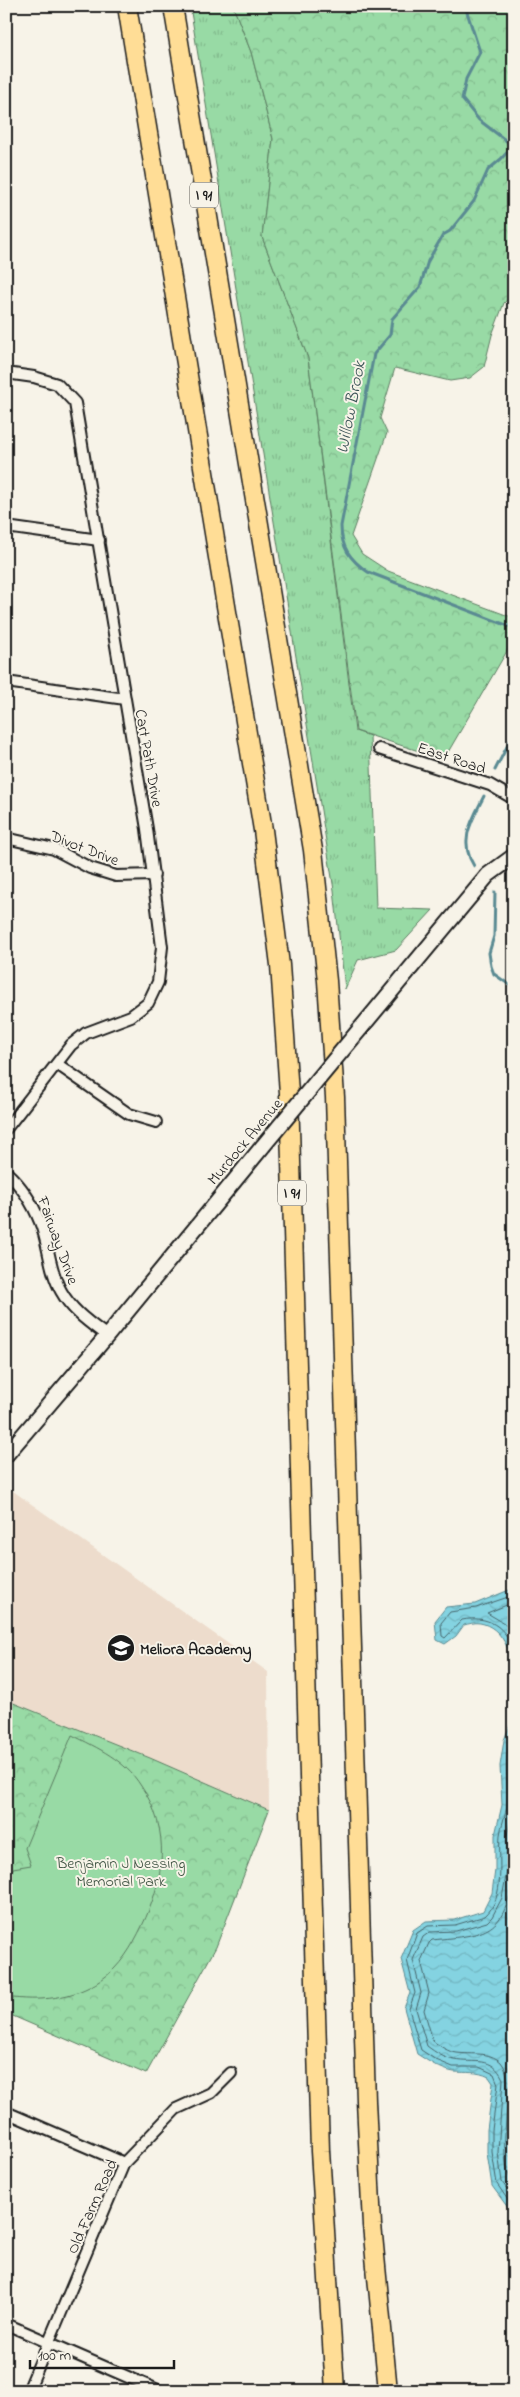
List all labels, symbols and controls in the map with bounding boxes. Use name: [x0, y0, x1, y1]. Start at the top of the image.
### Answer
road number: I 91: [190, 182, 218, 208]
water label: Willow Brook: [330, 358, 374, 456]
street label: Cart Path Drive: [128, 707, 169, 810]
street label: East Road: [414, 737, 489, 781]
street label: Divot Drive: [45, 824, 123, 873]
street label: Murdock Avenue: [202, 1093, 290, 1191]
road number: I 91: [278, 1180, 306, 1206]
street label: Fairway Drive: [30, 1192, 84, 1289]
school or university icon: Meliora Academy: [106, 1633, 136, 1663]
place label: Meliora Academy: [140, 1638, 252, 1663]
park label: Benjamin J Nessing Memorial Park: [56, 1852, 185, 1894]
street label: Old Farm Road: [61, 2156, 124, 2258]
scale bar: [30, 2337, 174, 2369]
text: 100 m: [38, 2345, 71, 2367]

